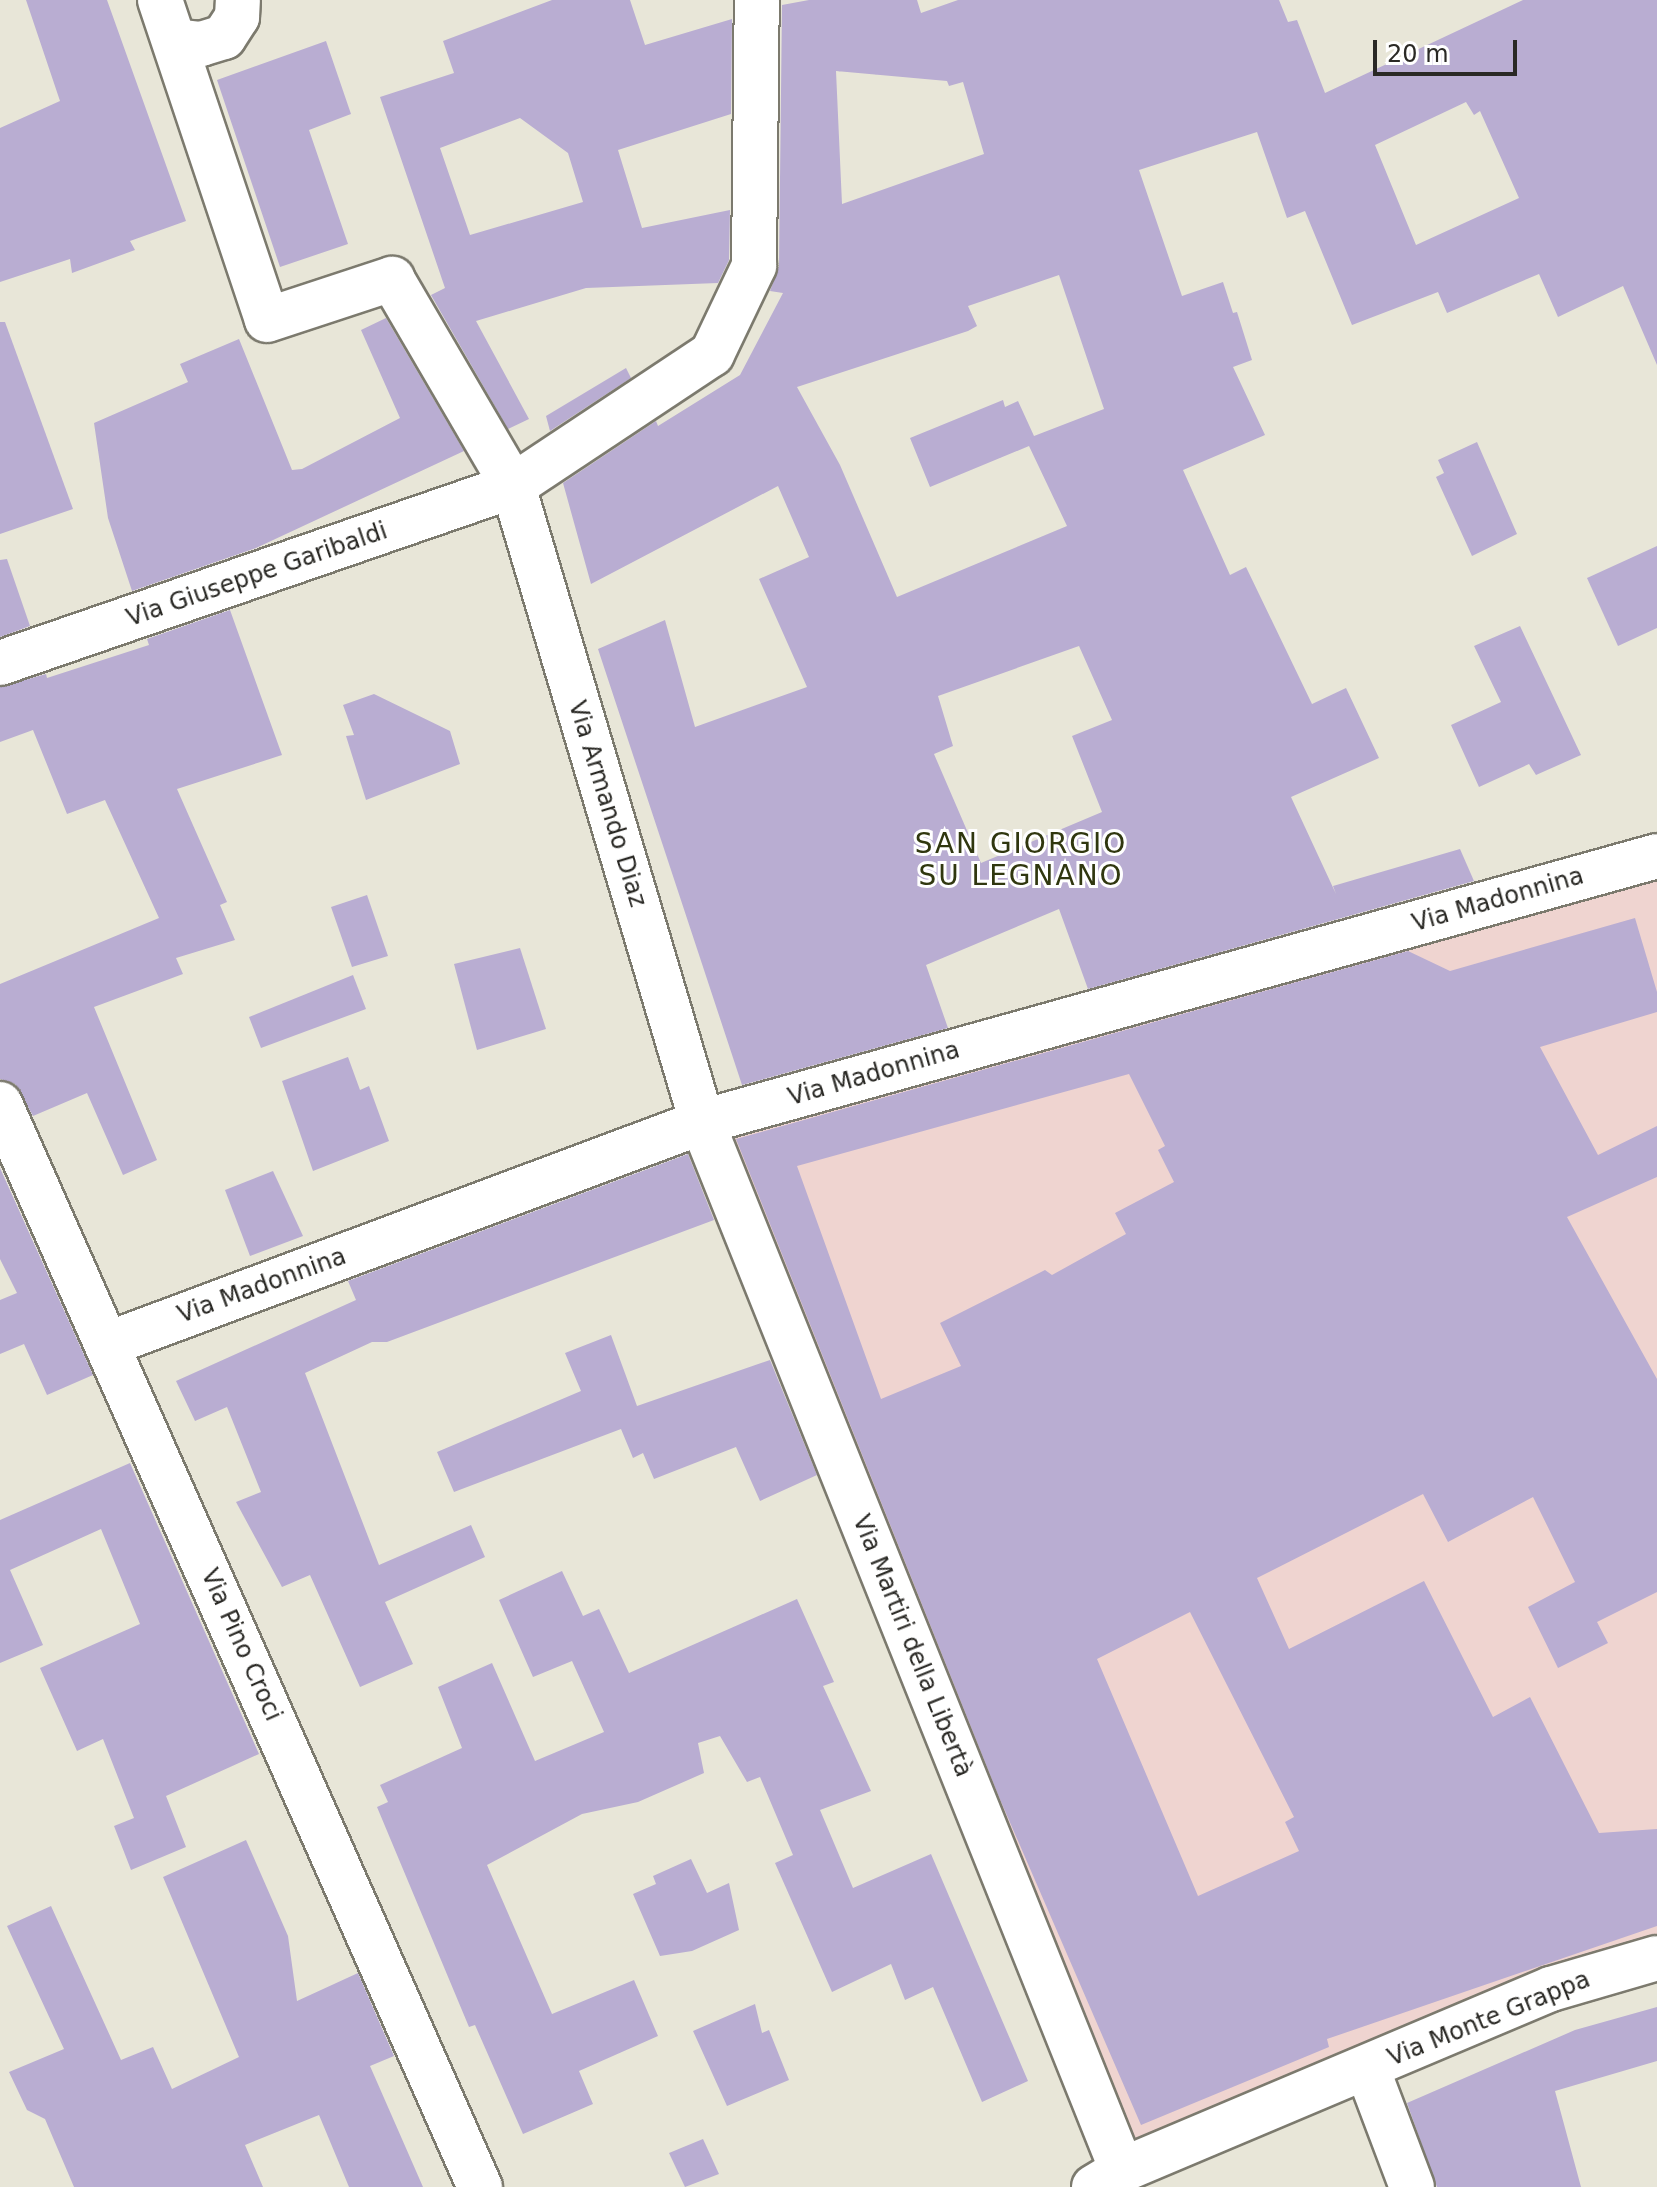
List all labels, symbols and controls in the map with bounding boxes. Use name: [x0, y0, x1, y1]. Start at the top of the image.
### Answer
scale bar: [1377, 24, 1521, 74]
text: 20 m: [1387, 40, 1449, 68]
street label: Via Giuseppe Garibaldi: [123, 517, 391, 633]
street label: Via Armando Diaz: [562, 697, 652, 911]
district label: SAN GIORGIO SU LEGNANO: [915, 827, 1127, 893]
street label: Via Madonnina: [1409, 862, 1587, 938]
street label: Via Madonnina: [785, 1036, 963, 1112]
street label: Via Madonnina: [174, 1242, 350, 1330]
street label: Via Martiri della Libertà: [846, 1511, 978, 1781]
street label: Via Pino Croci: [195, 1564, 287, 1726]
street label: Via Monte Grappa: [1384, 1965, 1594, 2073]

